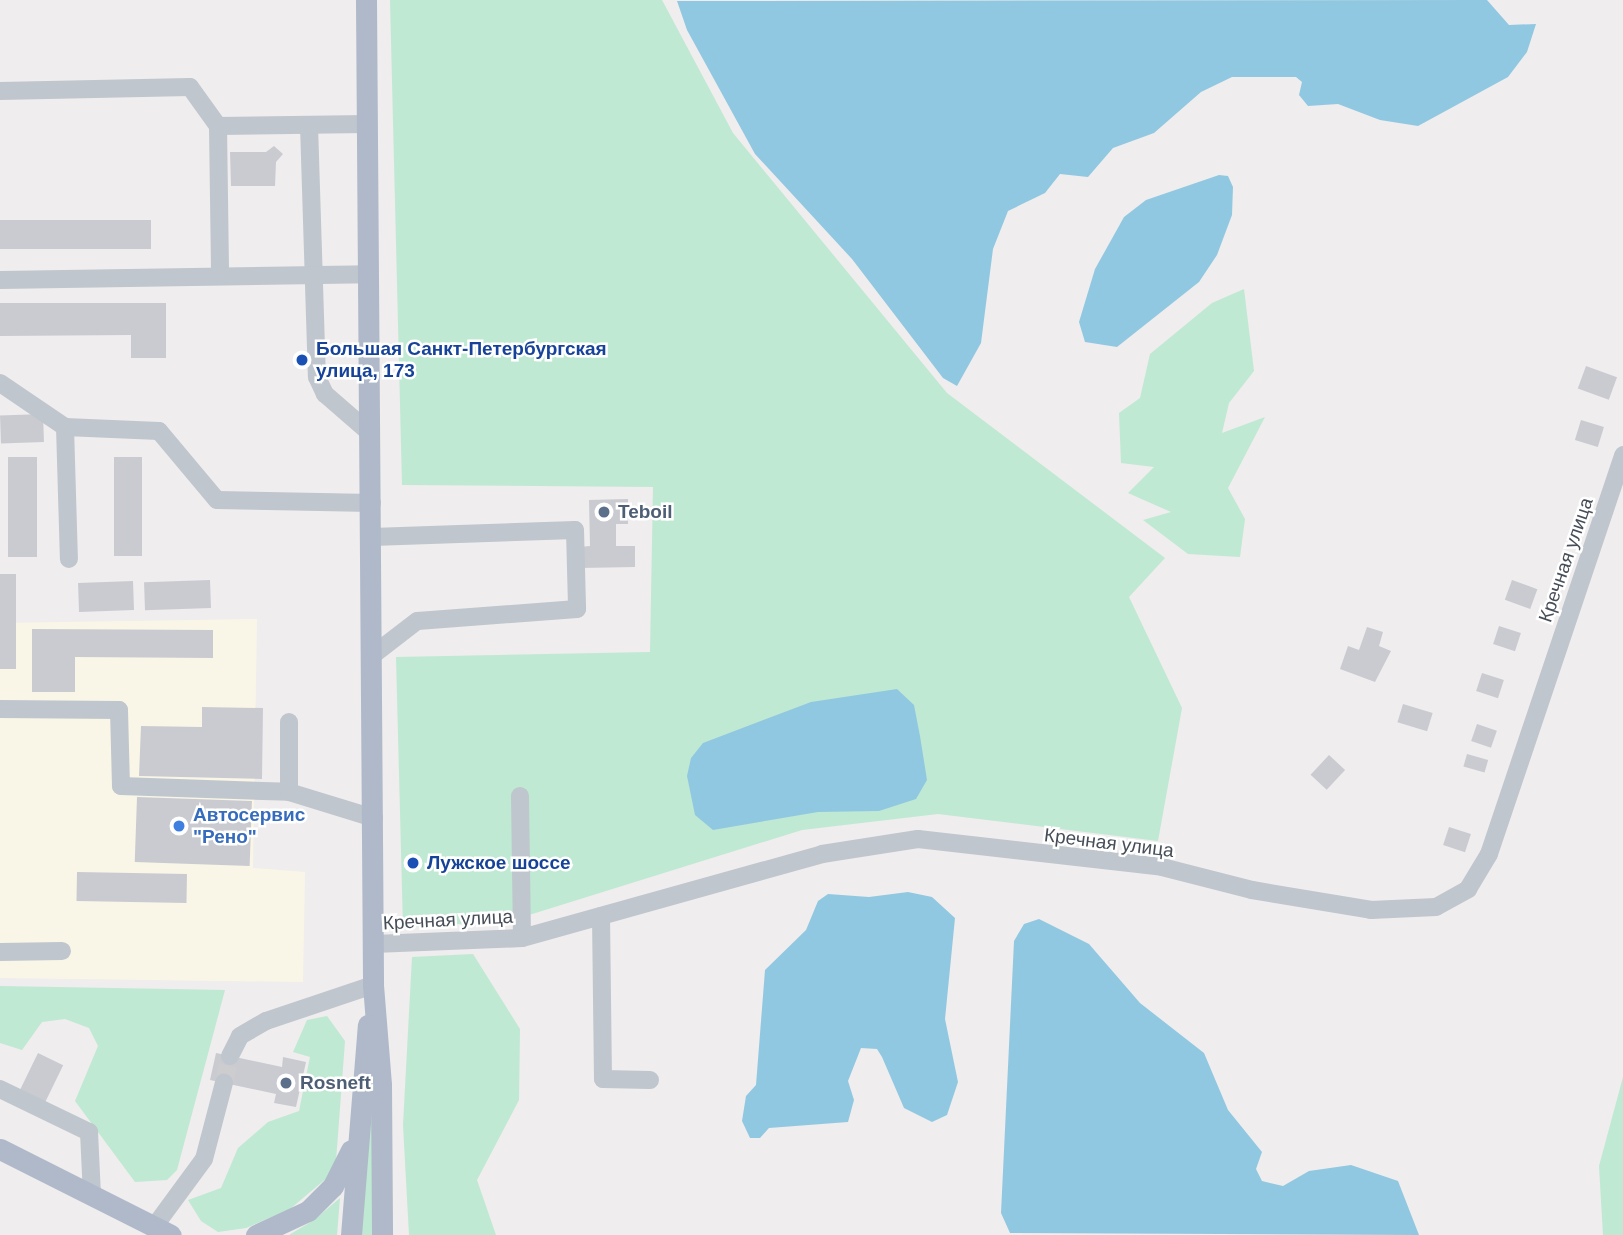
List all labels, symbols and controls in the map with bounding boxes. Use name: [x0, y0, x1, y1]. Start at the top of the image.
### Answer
place label: Большая Санкт-Петербургская улица, 173: [316, 338, 607, 382]
marker: Большая Санкт-Петербургская улица, 173: [294, 352, 310, 368]
street label: Кречная улица: [1534, 495, 1598, 625]
place label: Teboil: [618, 501, 673, 523]
marker: Teboil: [596, 504, 612, 520]
place label: Автосервис "Рено": [193, 804, 305, 848]
marker: Автосервис "Рено": [171, 818, 187, 834]
street label: Кречная улица: [1043, 824, 1175, 862]
place label: Лужское шоссе: [427, 852, 571, 874]
marker: Лужское шоссе: [405, 855, 421, 871]
street label: Кречная улица: [382, 905, 514, 935]
place label: Rosneft: [300, 1072, 371, 1094]
marker: Rosneft: [278, 1075, 294, 1091]

